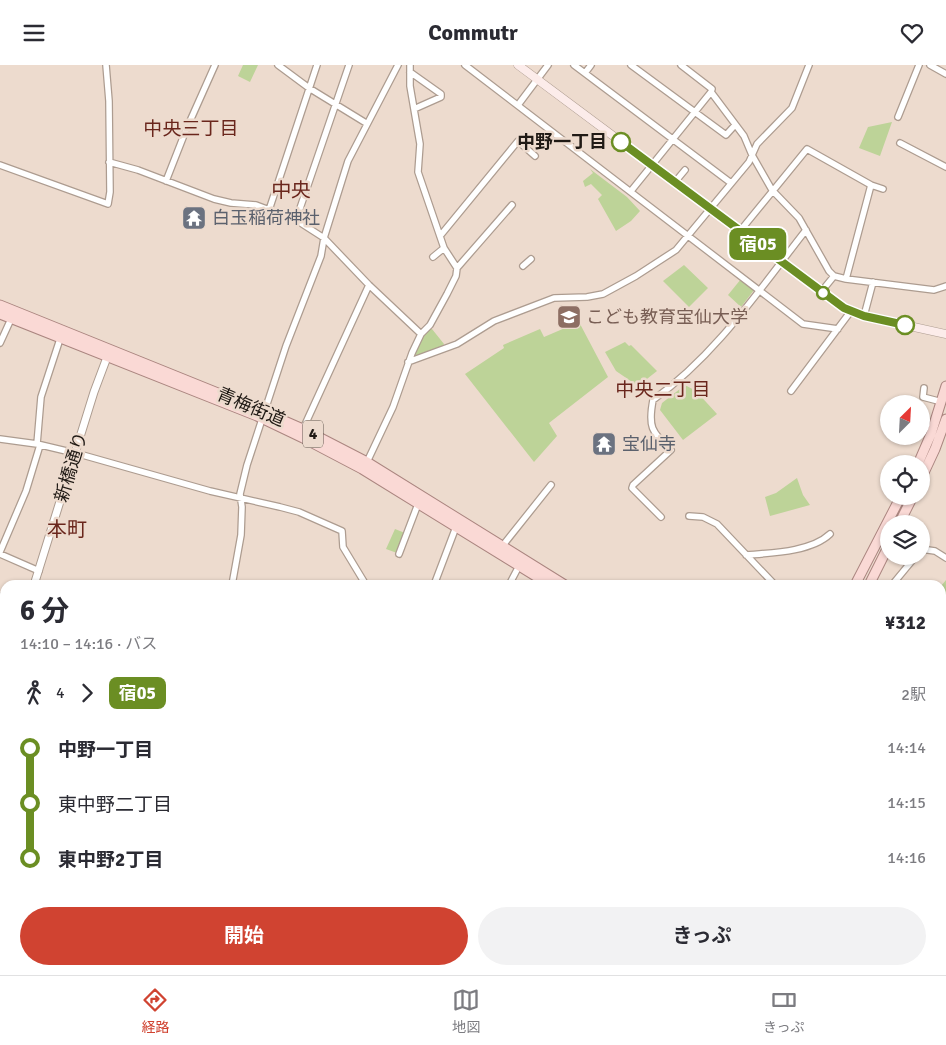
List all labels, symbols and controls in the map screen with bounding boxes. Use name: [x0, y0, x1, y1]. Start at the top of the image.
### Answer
icon: menu: [20, 19, 48, 47]
text: Commutr: [428, 19, 518, 46]
icon: heart: [898, 19, 926, 47]
district label: 中央三丁目: [143, 117, 239, 141]
place label: 中野一丁目: [517, 131, 607, 153]
marker: 中野一丁目: [611, 132, 631, 152]
district label: 中央: [271, 178, 311, 203]
temple icon: 白玉稲荷神社: [181, 205, 207, 231]
place label: 白玉稲荷神社: [212, 207, 320, 229]
line badge: 宿05: [729, 228, 787, 260]
text: 宿05: [739, 233, 777, 255]
unlabelled marker: [816, 286, 830, 300]
school or university icon: こども教育宝仙大学: [556, 304, 582, 330]
place label: こども教育宝仙大学: [586, 306, 748, 328]
unlabelled marker: [895, 315, 915, 335]
district label: 中央二丁目: [615, 378, 711, 402]
street label: 青梅街道: [214, 383, 288, 431]
north arrow: [880, 395, 930, 445]
map controls: [880, 395, 930, 565]
road number: 4: [303, 421, 323, 447]
street label: 新橋通り: [50, 429, 92, 505]
temple icon: 宝仙寺: [591, 431, 617, 457]
place label: 宝仙寺: [622, 433, 676, 455]
button: locate: [880, 455, 930, 505]
button: layers: [880, 515, 930, 565]
district label: 本町: [47, 517, 87, 542]
text: 6 分: [20, 594, 69, 628]
text: ¥312: [885, 611, 926, 635]
text: 14:10 – 14:16 · バス: [20, 634, 157, 654]
icon: walk: [20, 679, 48, 707]
icon: forward: [73, 679, 101, 707]
text: 宿05: [119, 682, 156, 704]
text: 4: [56, 683, 65, 703]
text: 2駅: [901, 685, 926, 705]
text: 中野一丁目: [58, 738, 153, 762]
text: 14:14: [887, 738, 926, 758]
text: 東中野二丁目: [58, 793, 172, 817]
text: 14:15: [887, 793, 926, 813]
text: 東中野2丁目: [58, 848, 163, 872]
text: 14:16: [887, 848, 926, 868]
button: 開始: [20, 907, 468, 965]
button: きっぷ: [478, 907, 926, 965]
tab: 経路: [141, 986, 169, 1036]
tab: 地図: [452, 986, 480, 1036]
tab: きっぷ: [763, 986, 805, 1036]

